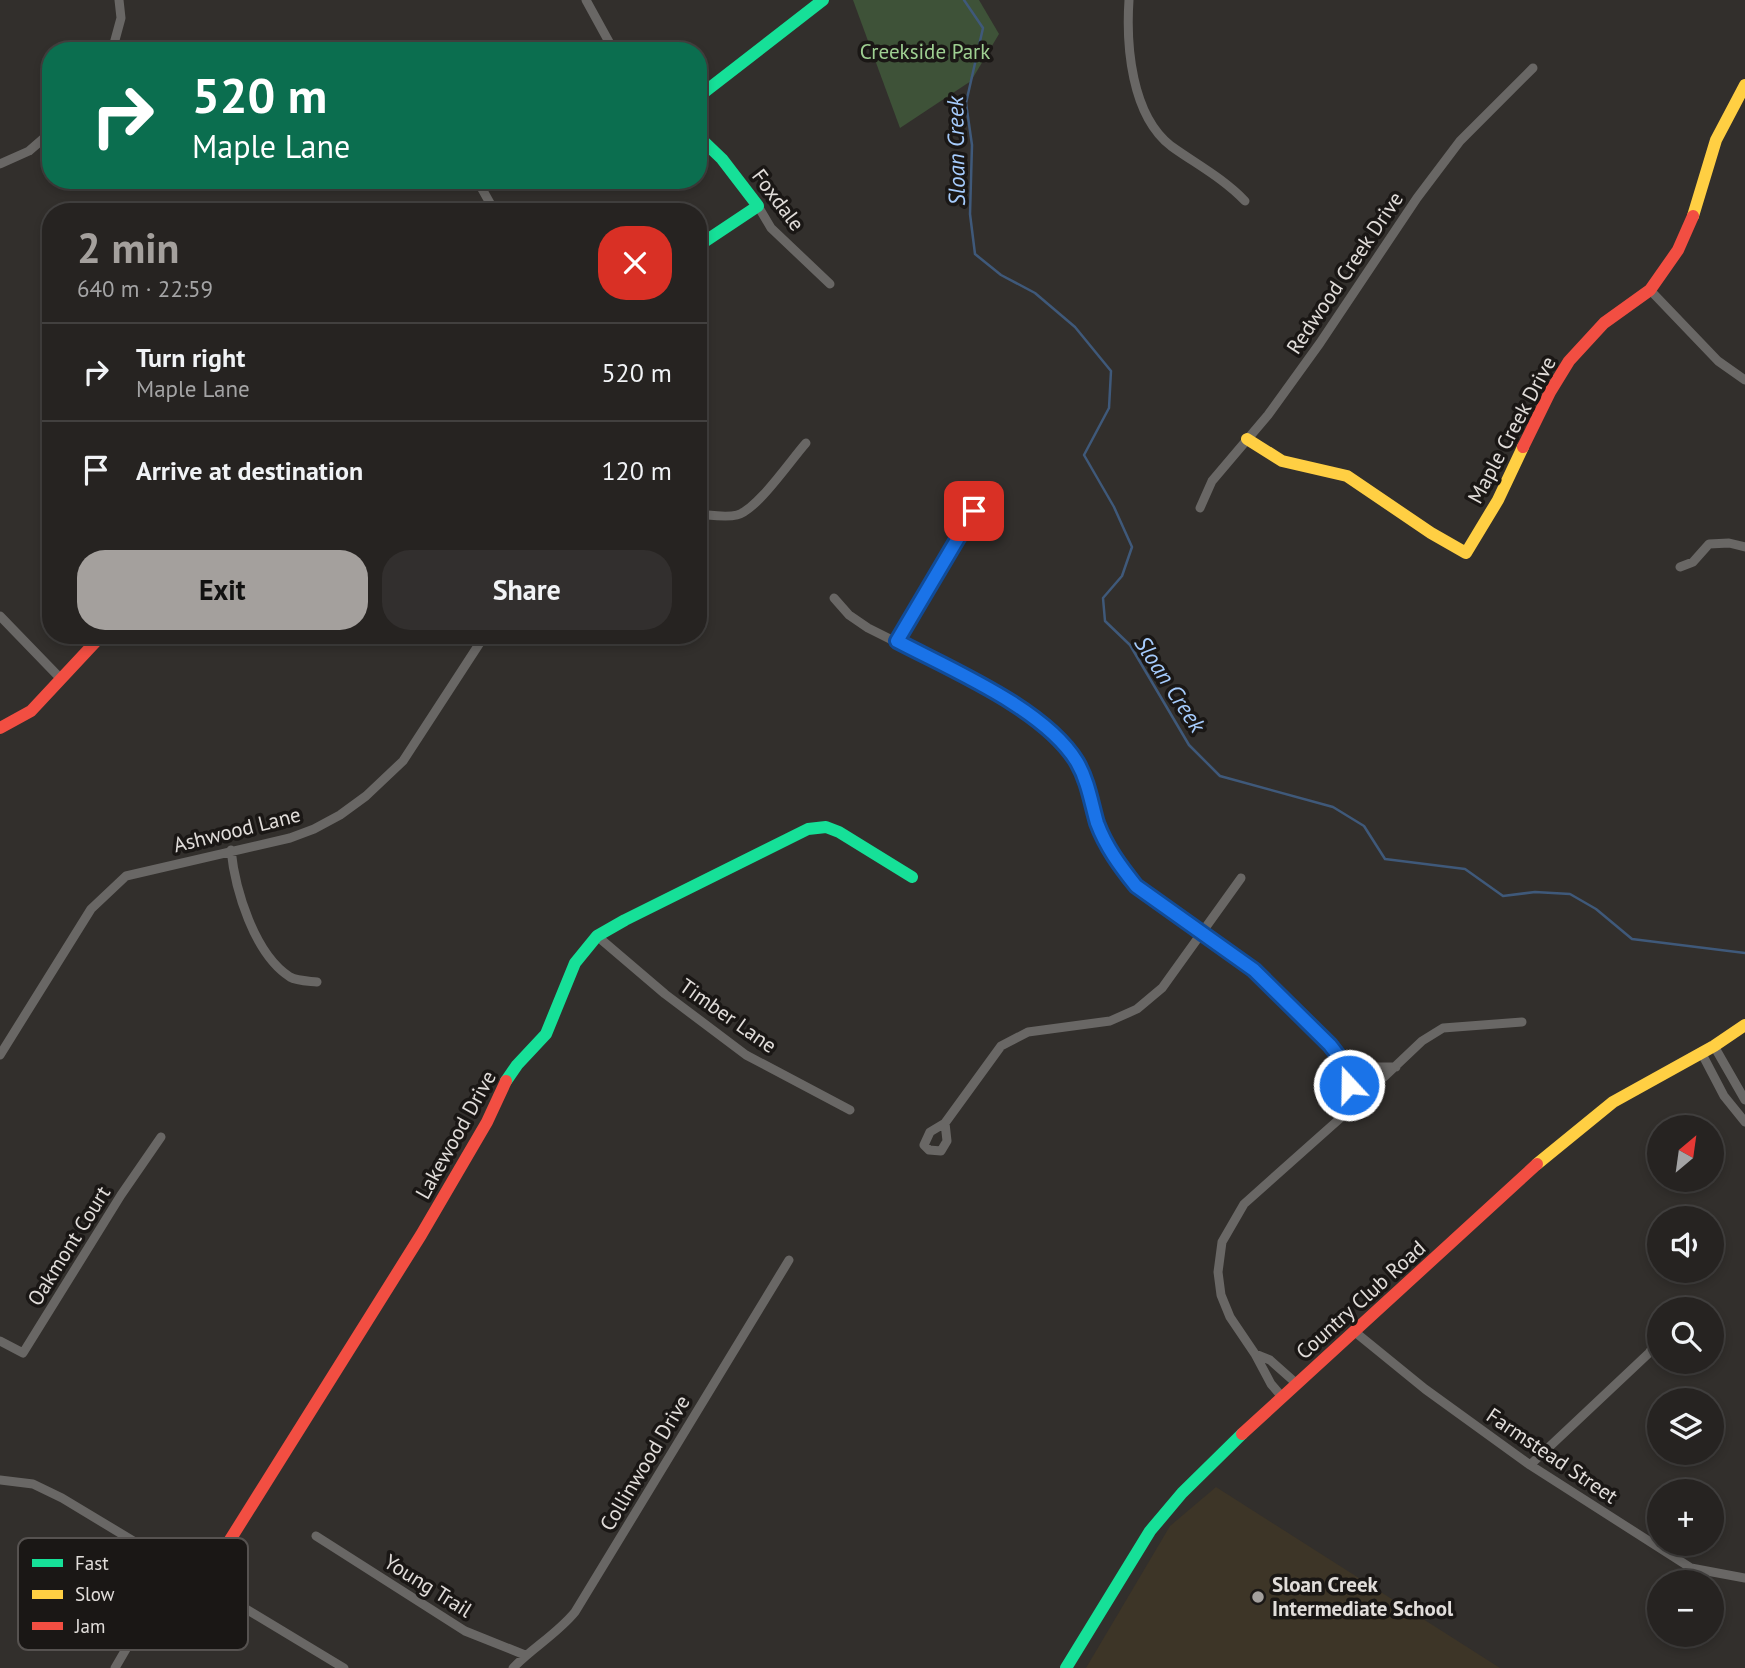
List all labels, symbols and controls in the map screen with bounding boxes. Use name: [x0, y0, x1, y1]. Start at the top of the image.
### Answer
park label: Creekside Park: [860, 38, 990, 65]
text: 520 m: [192, 63, 327, 127]
icon: right: [77, 70, 168, 161]
water label: Sloan Creek: [940, 94, 971, 206]
text: Maple Lane: [192, 125, 350, 167]
street label: Foxdale: [746, 163, 811, 236]
street label: Redwood Creek Drive: [1280, 186, 1409, 359]
text: 2 min: [77, 220, 179, 275]
button: close: [598, 226, 672, 300]
text: 640 m · 22:59: [77, 274, 213, 303]
text: Turn right: [136, 341, 245, 374]
street label: Maple Creek Drive: [1461, 352, 1562, 508]
icon: right: [77, 353, 115, 391]
text: 520 m: [601, 356, 672, 389]
text: Maple Lane: [136, 374, 250, 403]
icon: arrive: [77, 451, 115, 489]
text: Arrive at destination: [136, 454, 363, 487]
text: 120 m: [601, 454, 672, 487]
pin: [944, 481, 1004, 541]
icon: arrive: [955, 492, 993, 530]
button: Exit: [77, 550, 368, 630]
button: Share: [382, 550, 672, 630]
water label: Sloan Creek: [1128, 630, 1213, 739]
street label: Ashwood Lane: [170, 801, 303, 858]
street label: Timber Lane: [675, 972, 782, 1059]
position arrow: [1312, 1048, 1386, 1122]
street label: Lakewood Drive: [409, 1066, 502, 1204]
north arrow: [1647, 1115, 1724, 1192]
map controls: [1647, 1115, 1724, 1647]
street label: Oakmont Court: [21, 1181, 116, 1311]
button: sound: [1647, 1206, 1724, 1283]
street label: Country Club Road: [1290, 1234, 1431, 1365]
button: search: [1647, 1297, 1724, 1374]
button: layers: [1647, 1388, 1724, 1465]
street label: Collinwood Drive: [593, 1390, 696, 1536]
street label: Farmstead Street: [1481, 1402, 1623, 1510]
button: +: [1647, 1479, 1724, 1556]
legend: [18, 1538, 248, 1650]
street label: Young Trail: [379, 1548, 477, 1623]
text: Fast: [75, 1551, 109, 1575]
button: −: [1647, 1570, 1724, 1647]
place label: Sloan Creek Intermediate School: [1272, 1571, 1454, 1622]
text: Slow: [75, 1582, 115, 1606]
marker: Sloan Creek Intermediate School: [1250, 1589, 1266, 1605]
text: Jam: [74, 1614, 105, 1638]

